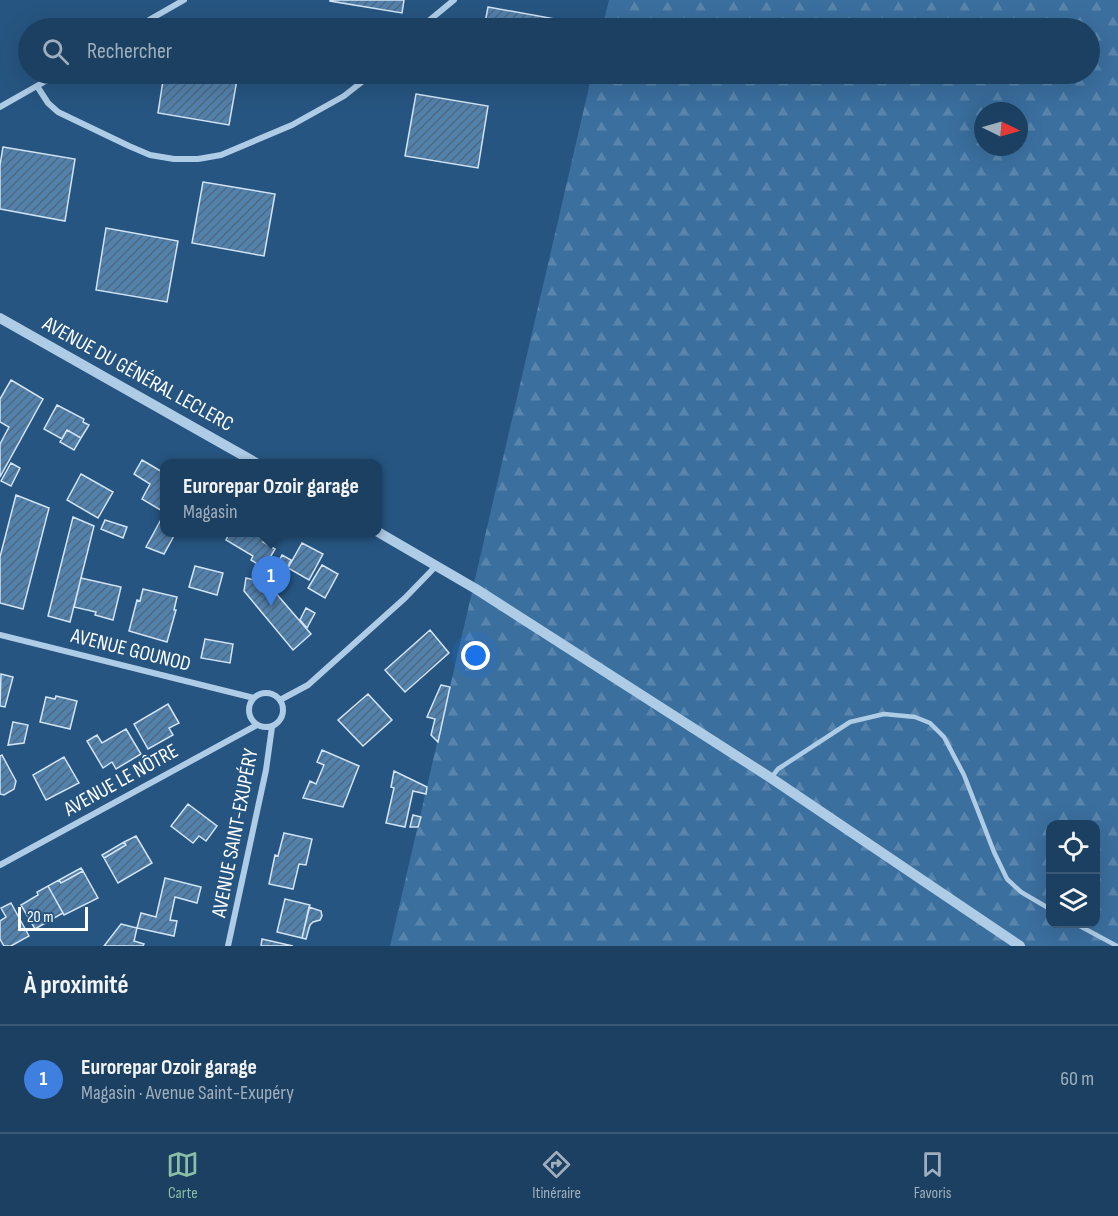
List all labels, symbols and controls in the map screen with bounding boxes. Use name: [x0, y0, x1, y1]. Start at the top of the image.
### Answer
search box: [18, 18, 1100, 84]
icon: search: [39, 35, 72, 68]
text: Rechercher: [87, 38, 172, 65]
north arrow: [974, 102, 1028, 156]
street label: AVENUE DU GÉNÉRAL LECLERC: [37, 311, 238, 437]
popup: [160, 459, 382, 537]
text: Eurorepar Ozoir garage: [183, 473, 359, 500]
text: Magasin: [183, 500, 238, 524]
pin: 1: [252, 556, 290, 606]
street label: AVENUE GOUNOD: [68, 623, 193, 677]
your location: [461, 641, 490, 670]
street label: AVENUE LE NÔTRE: [59, 738, 183, 822]
street label: AVENUE SAINT-EXUPÉRY: [206, 746, 264, 920]
map controls: [1046, 820, 1100, 928]
button: locate: [1046, 820, 1100, 874]
button: layers: [1046, 874, 1100, 928]
scale bar: [18, 904, 88, 932]
text: 20 m: [27, 908, 54, 927]
text: À proximité: [24, 970, 129, 1001]
text: Eurorepar Ozoir garage: [81, 1054, 257, 1081]
text: 1: [40, 1067, 47, 1091]
text: 60 m: [1060, 1067, 1094, 1091]
text: Magasin · Avenue Saint-Exupéry: [81, 1081, 294, 1105]
tab: Carte: [166, 1148, 199, 1203]
tab: Itinéraire: [532, 1148, 581, 1203]
tab: Favoris: [914, 1148, 952, 1203]

